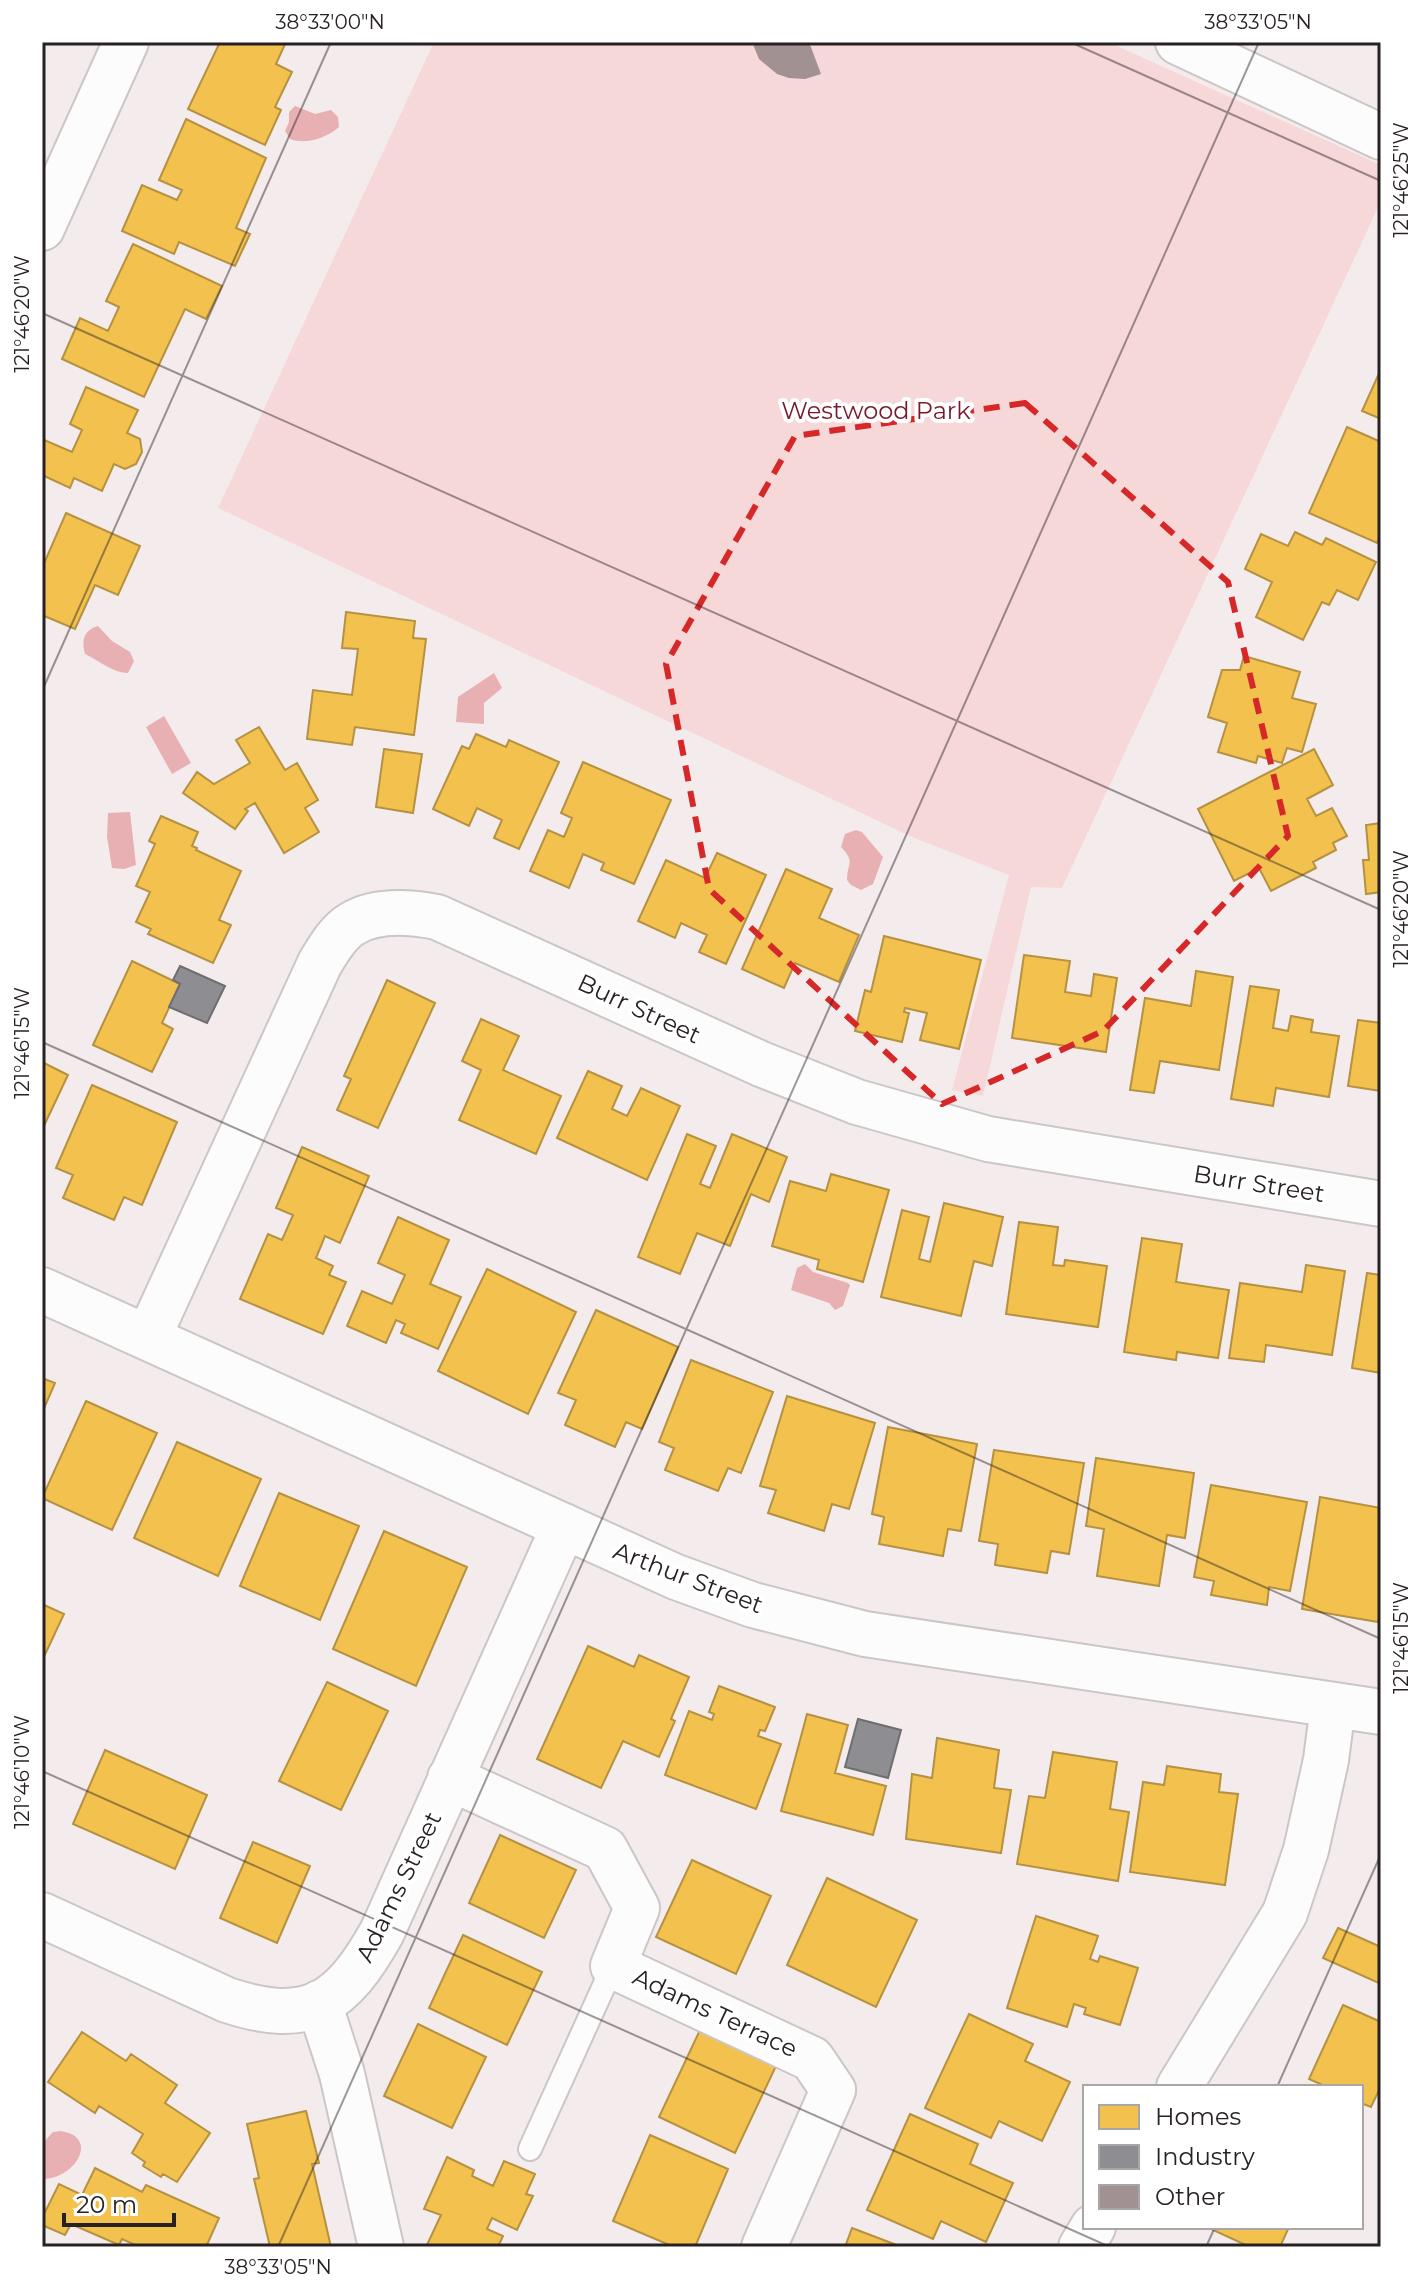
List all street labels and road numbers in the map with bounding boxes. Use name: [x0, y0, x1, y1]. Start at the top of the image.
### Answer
street label: Burr Street: [573, 967, 705, 1050]
street label: Burr Street: [1192, 1159, 1327, 1208]
street label: Arthur Street: [609, 1536, 767, 1619]
street label: Adams Street: [350, 1807, 448, 1967]
street label: Adams Terrace: [628, 1962, 802, 2063]

